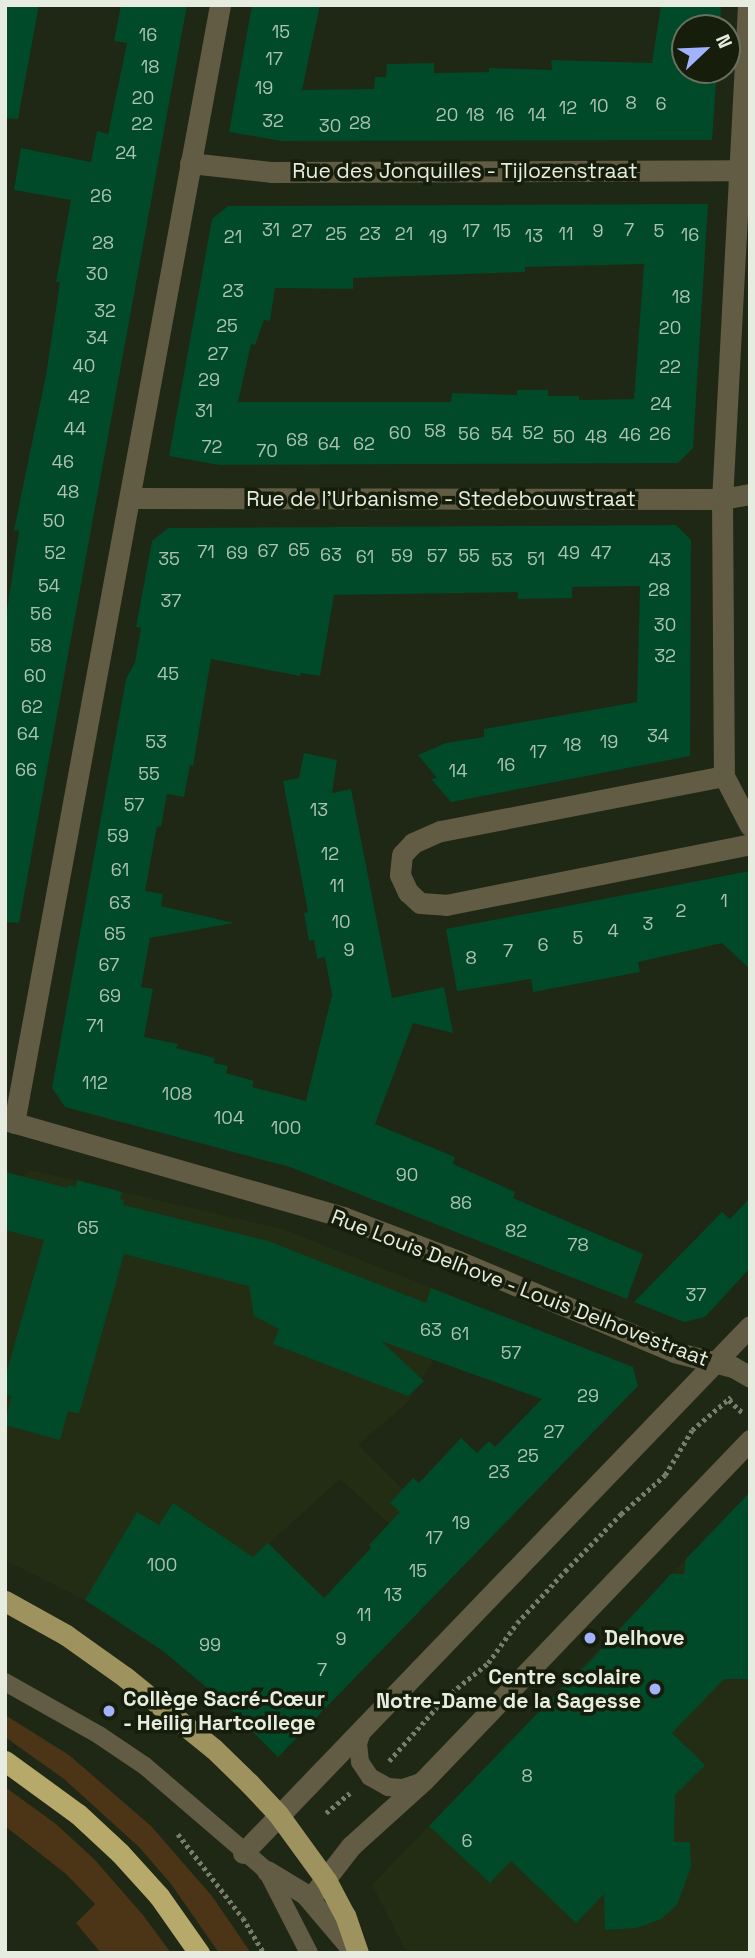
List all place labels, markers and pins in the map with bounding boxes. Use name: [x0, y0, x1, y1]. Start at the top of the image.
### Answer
place label: Delhove: [604, 1625, 685, 1651]
marker: Delhove: [582, 1630, 598, 1646]
place label: Centre scolaire Notre-Dame de la Sagesse: [376, 1664, 641, 1714]
marker: Centre scolaire Notre-Dame de la Sagesse: [647, 1681, 663, 1697]
place label: Collège Sacré-Cœur - Heilig Hartcollege: [123, 1686, 325, 1736]
marker: Collège Sacré-Cœur - Heilig Hartcollege: [101, 1703, 117, 1719]

